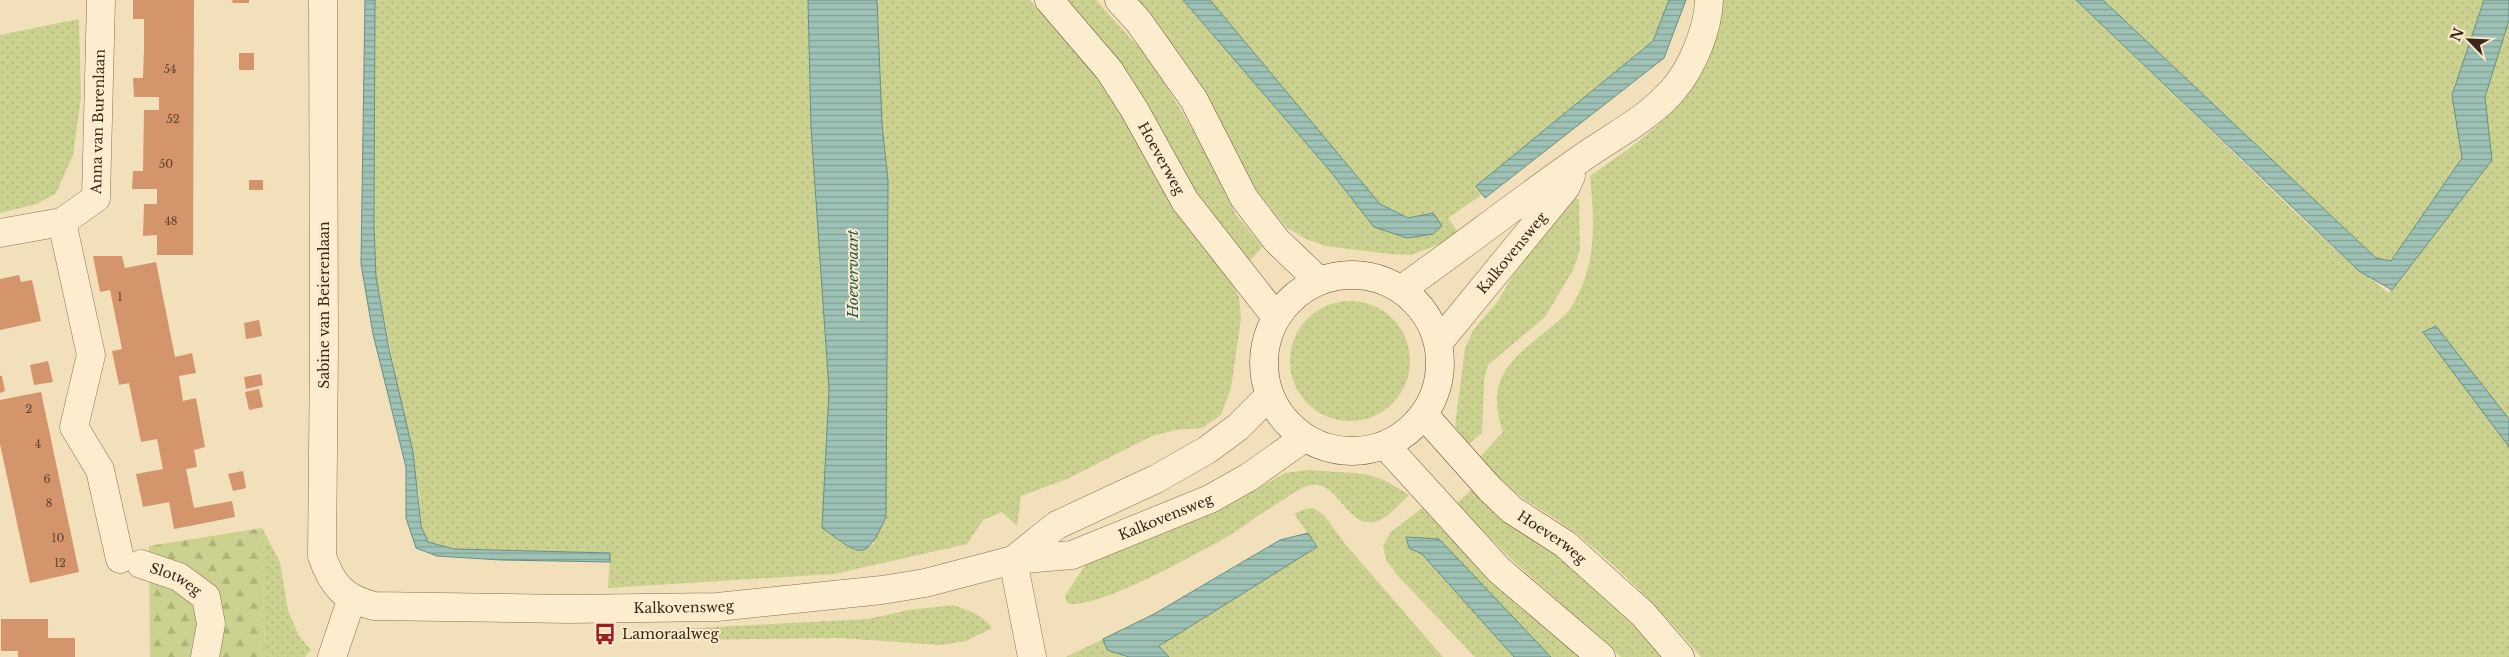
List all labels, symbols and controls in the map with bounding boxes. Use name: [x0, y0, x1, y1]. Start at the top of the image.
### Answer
north arrow: [2444, 15, 2494, 65]
text: N: [2446, 25, 2468, 44]
street label: Anna van Burenlaan: [87, 48, 109, 195]
house number: 54: [164, 62, 176, 76]
house number: 52: [166, 112, 180, 126]
street label: Hoeverweg: [1134, 119, 1189, 199]
house number: 50: [159, 157, 173, 171]
street label: Kalkovensweg: [1473, 208, 1551, 298]
house number: 48: [164, 214, 178, 228]
street label: Sabine van Beierenlaan: [315, 221, 333, 389]
water label: Hoevervaart: [843, 229, 862, 319]
house number: 1: [118, 290, 123, 304]
house number: 2: [26, 402, 33, 416]
house number: 4: [35, 437, 41, 451]
house number: 6: [43, 472, 51, 486]
street label: Kalkovensweg: [1116, 490, 1216, 544]
house number: 8: [46, 496, 52, 510]
street label: Hoeverweg: [1514, 507, 1591, 568]
house number: 10: [52, 531, 65, 545]
house number: 12: [54, 556, 66, 570]
street label: Slotweg: [147, 559, 206, 600]
street label: Kalkovensweg: [633, 596, 735, 617]
bus stop icon: Lamoraalweg: [592, 621, 618, 647]
place label: Lamoraalweg: [622, 625, 719, 643]

